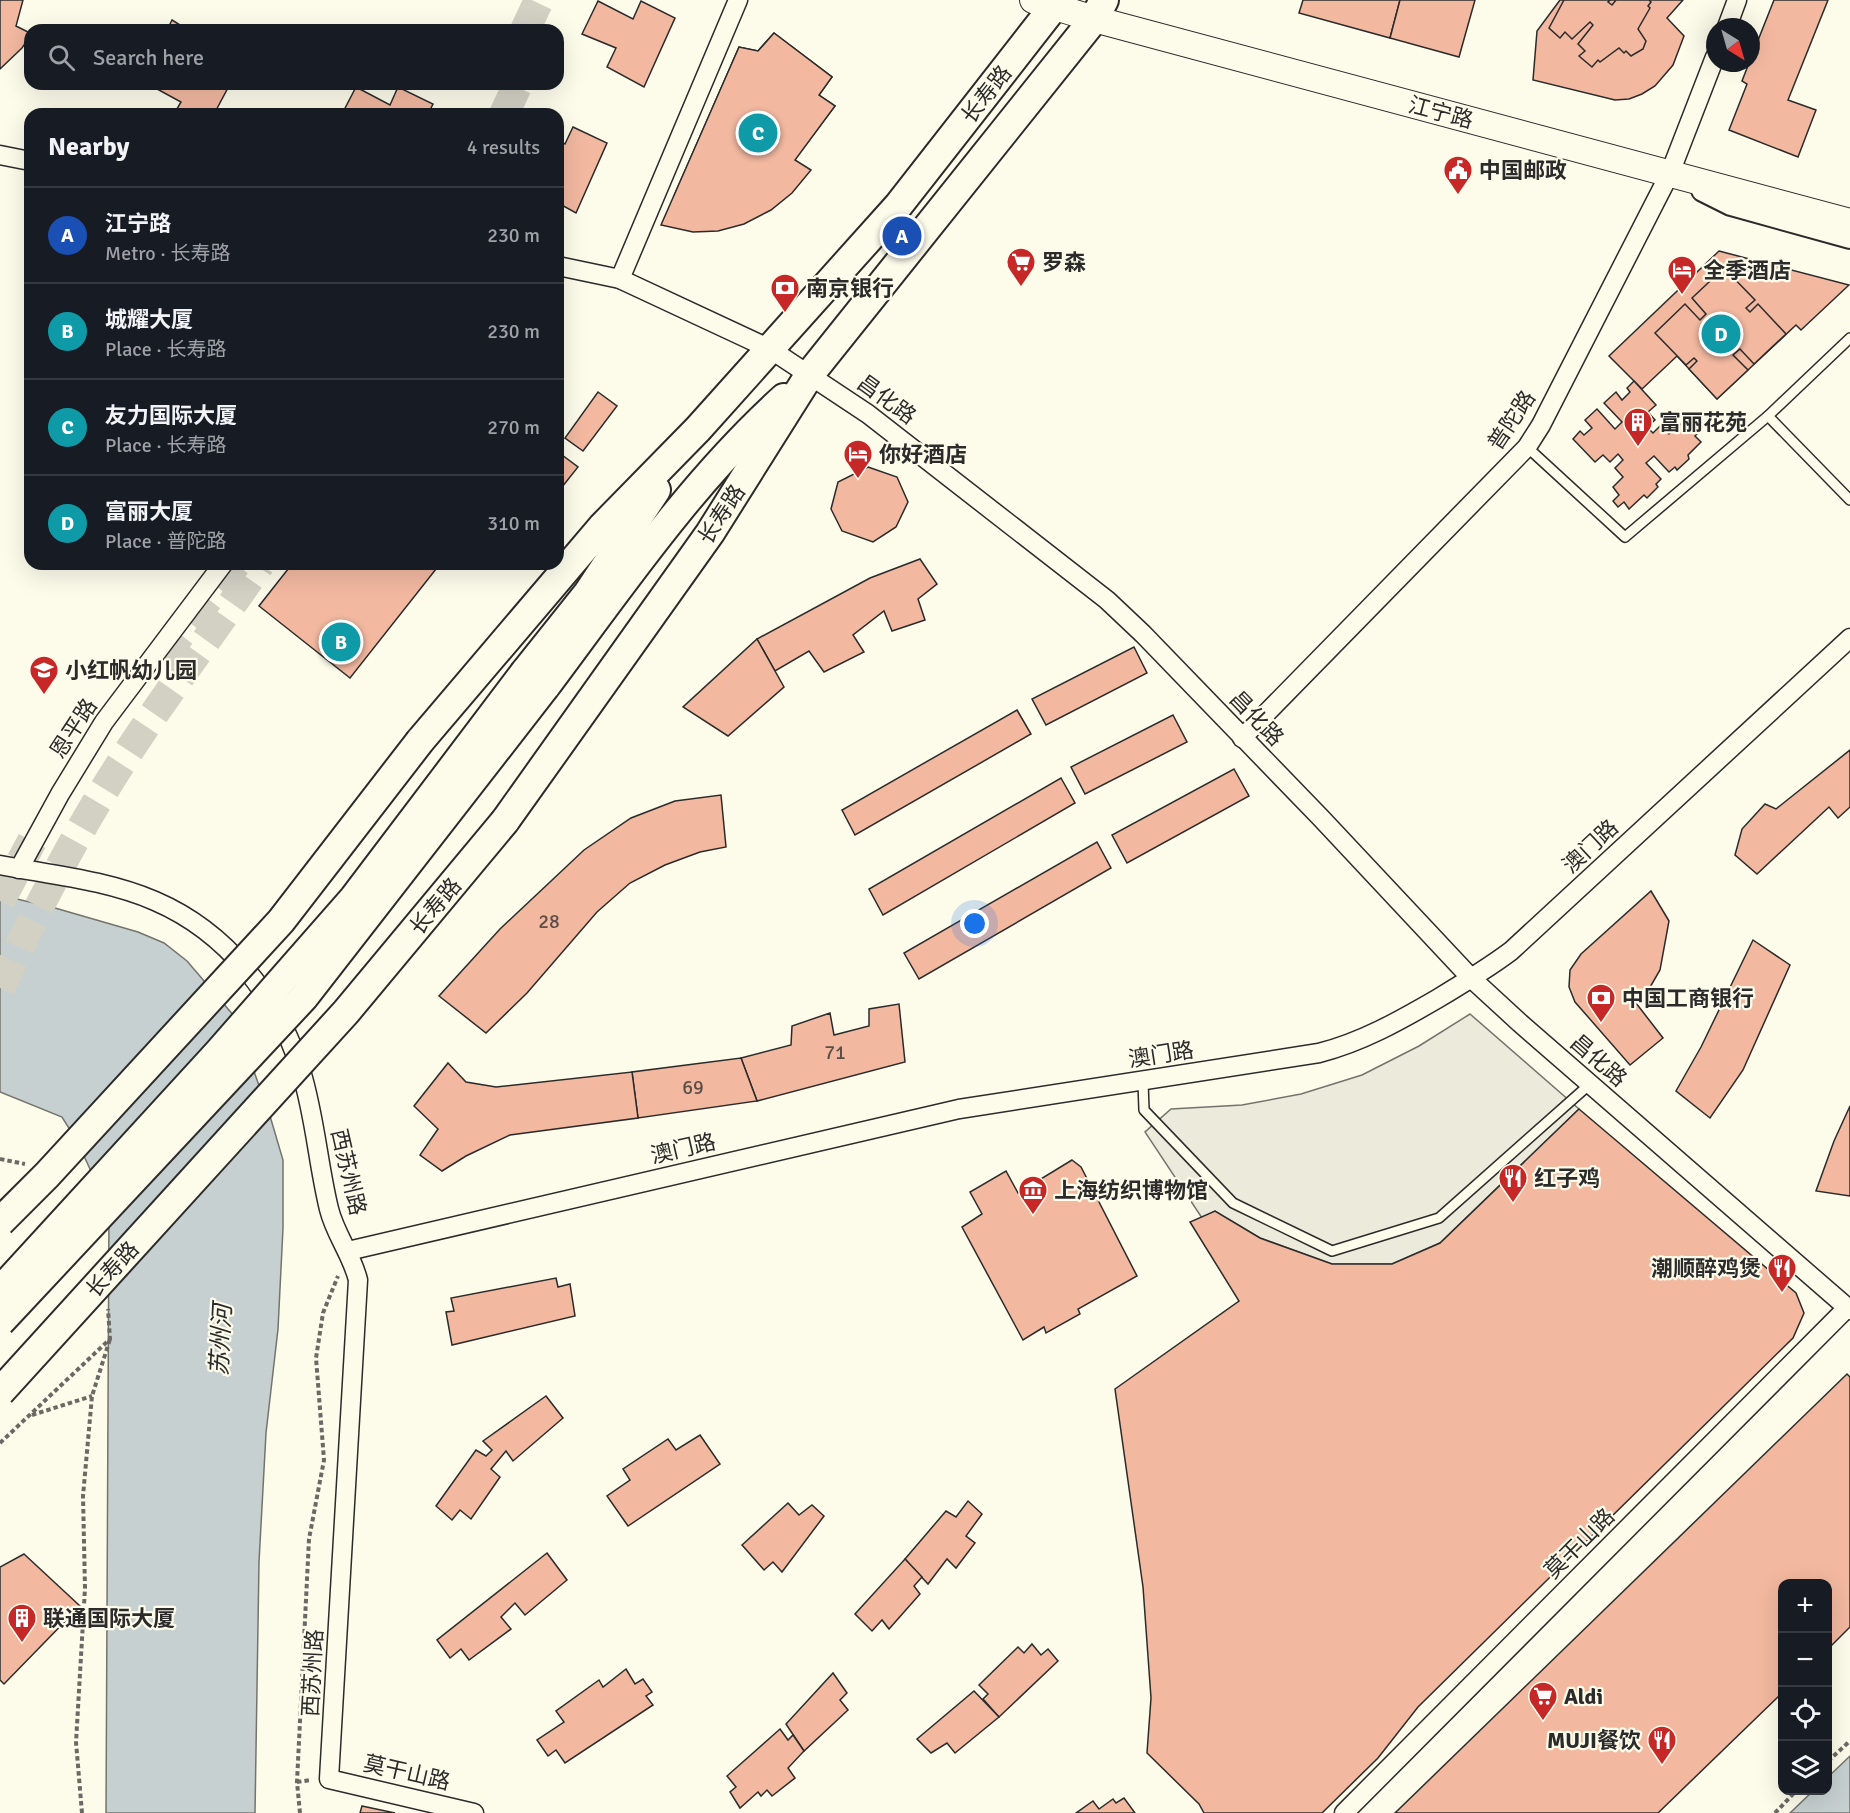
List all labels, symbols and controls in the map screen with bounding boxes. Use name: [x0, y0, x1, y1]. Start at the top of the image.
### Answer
north arrow: [1706, 18, 1760, 72]
search box: [24, 24, 564, 90]
icon: search: [45, 41, 78, 74]
text: Search here: [93, 44, 204, 71]
street label: 长寿路: [955, 60, 1017, 129]
street label: 江宁路: [1405, 91, 1476, 134]
pin: C: [738, 110, 777, 156]
text: Nearby: [48, 131, 129, 163]
text: 4 results: [467, 135, 540, 160]
public building icon: 中国邮政: [1442, 154, 1474, 196]
place label: 中国邮政: [1479, 157, 1567, 184]
text: 江宁路: [105, 210, 171, 237]
pin: A: [882, 214, 922, 258]
text: A: [61, 223, 74, 248]
text: 230 m: [487, 223, 540, 248]
text: Metro · 长寿路: [105, 241, 230, 266]
supermarket icon: 罗森: [1005, 246, 1037, 288]
place label: 罗森: [1042, 249, 1086, 276]
hotel icon: 全季酒店: [1666, 254, 1698, 296]
place label: 全季酒店: [1703, 257, 1791, 284]
bank icon: 南京银行: [769, 272, 801, 314]
place label: 南京银行: [806, 275, 894, 302]
text: 城耀大厦: [105, 306, 193, 333]
pin: D: [1702, 312, 1740, 356]
text: B: [61, 319, 74, 344]
text: 230 m: [487, 319, 540, 344]
text: Place · 长寿路: [105, 337, 227, 362]
street label: 昌化路: [852, 369, 921, 430]
street label: 普陀路: [1482, 385, 1541, 455]
text: 友力国际大厦: [105, 402, 237, 429]
building icon: 富丽花苑: [1622, 406, 1654, 448]
place label: 富丽花苑: [1659, 409, 1747, 436]
text: C: [61, 415, 74, 440]
text: 270 m: [487, 415, 540, 440]
text: Place · 长寿路: [105, 433, 227, 458]
hotel icon: 你好酒店: [842, 438, 874, 480]
place label: 你好酒店: [879, 441, 967, 468]
street label: 长寿路: [692, 479, 751, 549]
text: 富丽大厦: [105, 498, 193, 525]
text: D: [61, 511, 74, 536]
text: 310 m: [487, 511, 540, 536]
text: Place · 普陀路: [105, 529, 227, 554]
pin: B: [322, 620, 360, 664]
school or university icon: 小红帆幼儿园: [28, 654, 60, 696]
place label: 小红帆幼儿园: [65, 657, 197, 684]
street label: 昌化路: [1224, 685, 1289, 751]
street label: 恩平路: [44, 693, 103, 763]
street label: 澳门路: [1557, 814, 1624, 879]
street label: 长寿路: [404, 872, 467, 940]
house number: 28: [538, 909, 560, 934]
your location: [960, 909, 989, 938]
bank icon: 中国工商银行: [1585, 982, 1617, 1024]
place label: 中国工商银行: [1622, 985, 1754, 1012]
street label: 昌化路: [1565, 1029, 1632, 1092]
street label: 澳门路: [1126, 1036, 1196, 1073]
house number: 71: [824, 1040, 846, 1065]
house number: 69: [682, 1075, 704, 1100]
street label: 西苏州路: [325, 1126, 372, 1218]
street label: 澳门路: [648, 1128, 718, 1169]
restaurant icon: 红子鸡: [1497, 1162, 1529, 1204]
place label: 红子鸡: [1534, 1165, 1600, 1192]
museum icon: 上海纺织博物馆: [1017, 1174, 1049, 1216]
place label: 上海纺织博物馆: [1054, 1177, 1208, 1204]
street label: 长寿路: [80, 1236, 144, 1303]
restaurant icon: 潮顺醉鸡煲: [1766, 1252, 1798, 1294]
place label: 潮顺醉鸡煲: [1651, 1255, 1761, 1282]
water label: 苏州河: [204, 1299, 238, 1377]
street label: 莫干山路: [1539, 1503, 1620, 1584]
map controls: [1778, 1579, 1832, 1795]
button: +: [1778, 1579, 1832, 1633]
building icon: 联通国际大厦: [6, 1602, 38, 1644]
place label: 联通国际大厦: [43, 1605, 175, 1632]
street label: 西苏州路: [297, 1628, 328, 1718]
button: −: [1778, 1633, 1832, 1687]
supermarket icon: Aldi: [1527, 1680, 1559, 1722]
place label: Aldi: [1564, 1683, 1603, 1710]
button: locate: [1778, 1687, 1832, 1741]
restaurant icon: MUJI餐饮: [1646, 1724, 1678, 1766]
place label: MUJI餐饮: [1547, 1727, 1641, 1754]
button: layers: [1778, 1741, 1832, 1795]
street label: 莫干山路: [361, 1749, 453, 1796]

